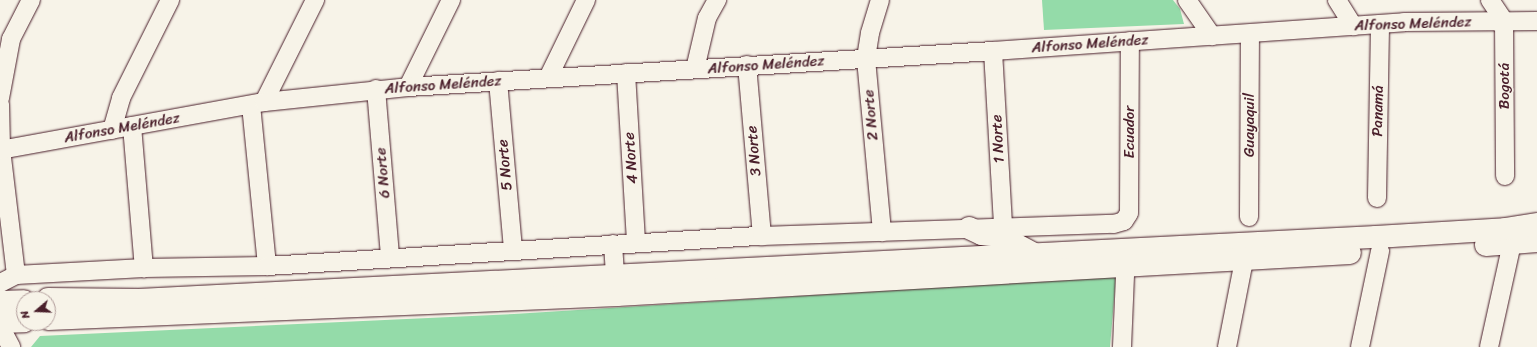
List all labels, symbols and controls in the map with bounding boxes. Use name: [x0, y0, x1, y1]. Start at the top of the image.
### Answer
street label: Alfonso Meléndez: [1354, 13, 1472, 35]
street label: Alfonso Meléndez: [1031, 31, 1149, 57]
street label: Alfonso Meléndez: [707, 52, 825, 78]
street label: Bogotá: [1496, 63, 1514, 109]
street label: Alfonso Meléndez: [384, 72, 502, 98]
street label: Panamá: [1369, 85, 1387, 137]
street label: 2 Norte: [860, 89, 882, 141]
street label: Guayaquil: [1241, 93, 1259, 157]
street label: Ecuador: [1121, 106, 1139, 158]
street label: Alfonso Meléndez: [63, 109, 181, 147]
street label: 1 Norte: [988, 114, 1008, 164]
street label: 3 Norte: [743, 125, 765, 177]
street label: 4 Norte: [620, 132, 642, 184]
street label: 5 Norte: [494, 139, 516, 191]
street label: 6 Norte: [372, 147, 394, 199]
north arrow: [16, 291, 56, 331]
text: N: [15, 308, 35, 321]

